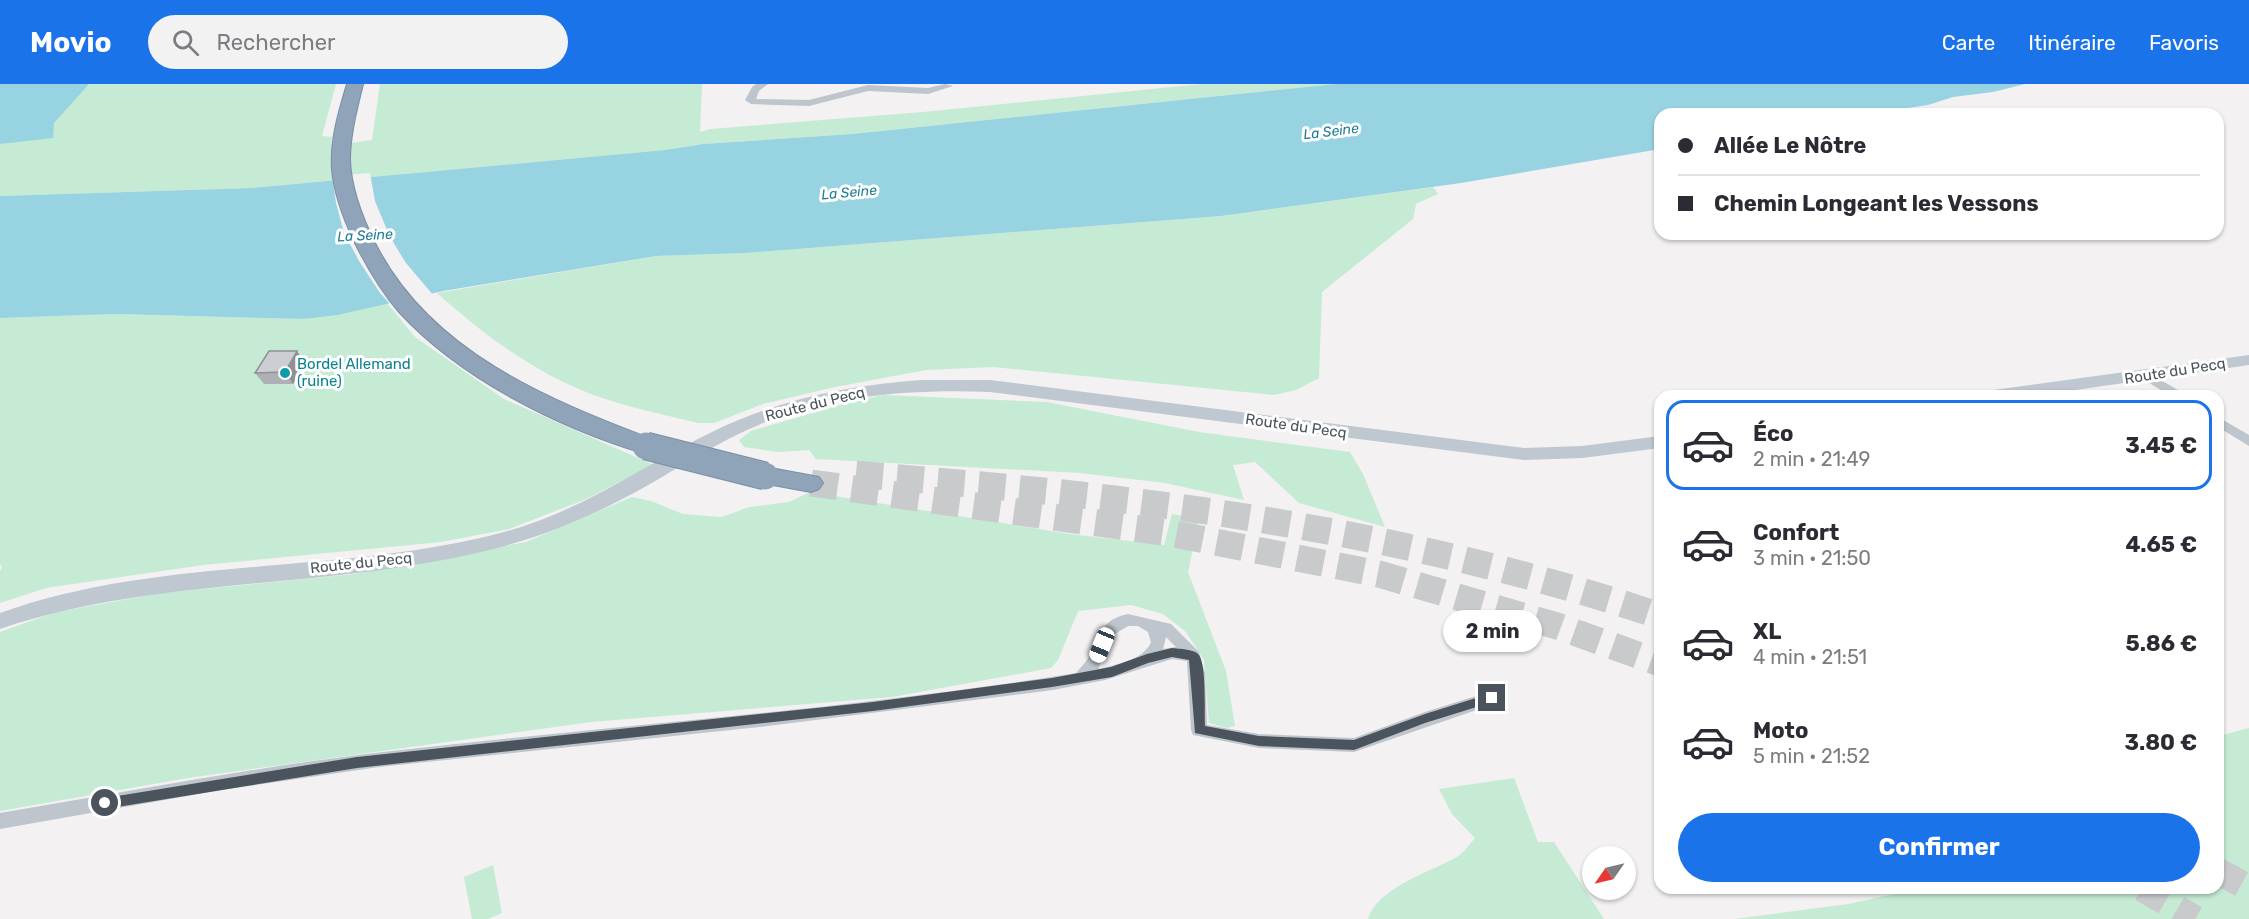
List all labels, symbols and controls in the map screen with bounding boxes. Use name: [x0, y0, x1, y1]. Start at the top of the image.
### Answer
search box: [148, 15, 568, 69]
text: Movio: [30, 26, 112, 59]
icon: search: [169, 26, 202, 59]
text: Rechercher: [217, 29, 335, 56]
text: Carte: [1942, 30, 1995, 55]
text: Itinéraire: [2028, 30, 2116, 55]
text: Favoris: [2149, 30, 2219, 55]
water label: La Seine: [1302, 120, 1360, 143]
text: Allée Le Nôtre: [1714, 132, 1866, 159]
water label: La Seine: [821, 182, 878, 203]
text: Chemin Longeant les Vessons: [1714, 190, 2039, 217]
water label: La Seine: [337, 226, 393, 245]
street label: Route du Pecq: [2123, 354, 2227, 388]
place label: Bordel Allemand (ruine): [297, 355, 411, 390]
marker: Bordel Allemand (ruine): [278, 366, 292, 380]
street label: Route du Pecq: [763, 383, 867, 425]
street label: Route du Pecq: [1244, 410, 1348, 442]
icon: car: [1681, 418, 1735, 472]
text: Éco: [1753, 420, 1793, 447]
text: 3.45 €: [2125, 432, 2197, 459]
text: 2 min · 21:49: [1753, 447, 1870, 471]
icon: car: [1681, 517, 1735, 571]
text: Confort: [1753, 519, 1839, 546]
text: 4.65 €: [2126, 531, 2197, 558]
text: 3 min · 21:50: [1753, 546, 1871, 570]
street label: Route du Pecq: [309, 549, 413, 577]
callout: 2 min: [1442, 611, 1541, 653]
icon: car: [1681, 616, 1735, 670]
text: XL: [1753, 618, 1781, 645]
text: 2 min: [1465, 619, 1520, 643]
car: [1087, 625, 1117, 665]
text: 5.86 €: [2126, 630, 2197, 657]
text: 4 min · 21:51: [1753, 645, 1867, 669]
route end: [1478, 684, 1505, 711]
icon: car: [1681, 715, 1735, 769]
text: Moto: [1753, 717, 1808, 744]
text: 3.80 €: [2125, 729, 2197, 756]
text: 5 min · 21:52: [1753, 744, 1870, 768]
route start: [91, 789, 118, 816]
button: Confirmer: [1678, 813, 2200, 882]
north arrow: [1582, 846, 1636, 900]
map controls: [1582, 846, 1636, 900]

